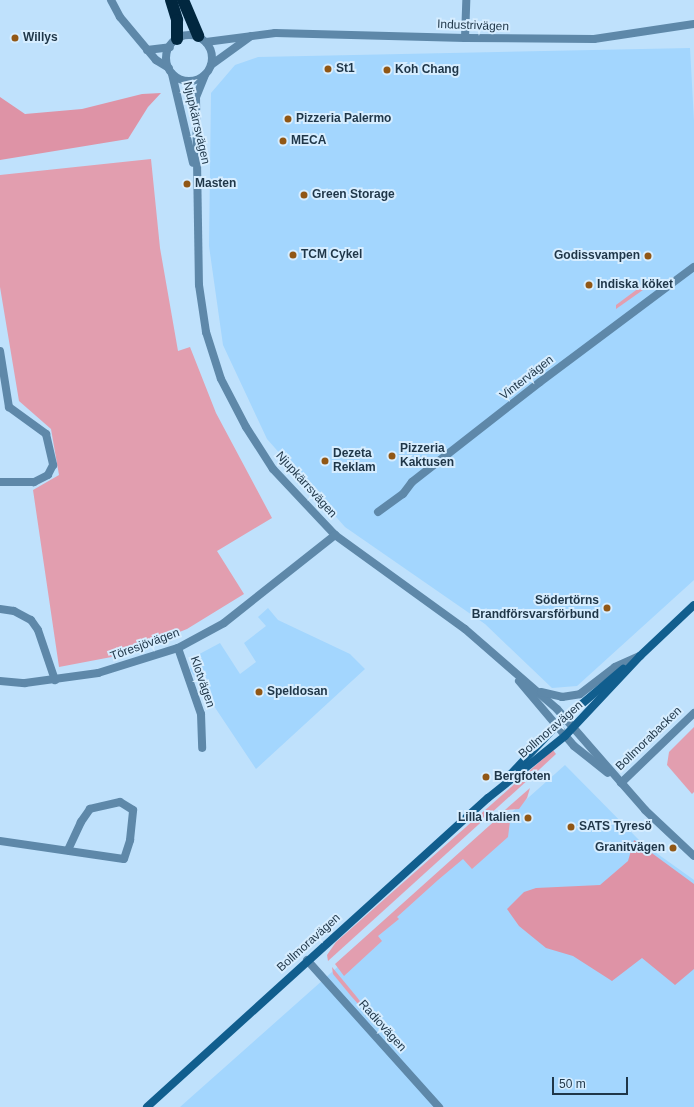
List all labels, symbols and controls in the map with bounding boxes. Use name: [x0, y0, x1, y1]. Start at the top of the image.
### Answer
street label: Industrivägen: [437, 18, 509, 34]
place label: Willys: [23, 31, 58, 45]
marker: Willys: [10, 33, 20, 43]
place label: St1: [336, 62, 355, 76]
place label: Koh Chang: [395, 63, 459, 77]
marker: St1: [323, 64, 333, 74]
marker: Koh Chang: [382, 65, 392, 75]
street label: Njupkärrsvägen: [180, 80, 212, 166]
place label: Pizzeria Palermo: [296, 112, 391, 126]
marker: Pizzeria Palermo: [283, 114, 293, 124]
place label: MECA: [291, 134, 326, 148]
marker: MECA: [278, 136, 288, 146]
place label: Masten: [195, 177, 236, 191]
marker: Masten: [182, 179, 192, 189]
place label: Green Storage: [312, 188, 395, 202]
marker: Green Storage: [299, 190, 309, 200]
place label: TCM Cykel: [301, 248, 362, 262]
place label: Godissvampen: [554, 249, 640, 263]
marker: TCM Cykel: [288, 250, 298, 260]
marker: Godissvampen: [643, 251, 653, 261]
place label: Indiska köket: [597, 278, 673, 292]
marker: Indiska köket: [584, 280, 594, 290]
street label: Vintervägen: [497, 353, 557, 403]
place label: Pizzeria Kaktusen: [400, 442, 454, 470]
place label: Dezeta Reklam: [333, 447, 376, 475]
street label: Njupkärrsvägen: [273, 449, 339, 521]
marker: Pizzeria Kaktusen: [387, 451, 397, 461]
marker: Dezeta Reklam: [320, 456, 330, 466]
place label: Södertörns Brandförsvarsförbund: [472, 594, 599, 622]
marker: Södertörns Brandförsvarsförbund: [602, 603, 612, 613]
street label: Töresjövägen: [108, 626, 182, 664]
street label: Klotvägen: [187, 654, 217, 710]
place label: Speldosan: [267, 685, 328, 699]
marker: Speldosan: [254, 687, 264, 697]
street label: Bollmoravägen: [516, 698, 586, 762]
street label: Bollmorabacken: [613, 704, 685, 774]
place label: Bergfoten: [494, 770, 551, 784]
marker: Bergfoten: [481, 772, 491, 782]
place label: Lilla Italien: [458, 811, 520, 825]
marker: Lilla Italien: [523, 813, 533, 823]
place label: SATS Tyresö: [579, 820, 652, 834]
marker: SATS Tyresö: [566, 822, 576, 832]
place label: Granitvägen: [595, 841, 665, 855]
marker: Granitvägen: [668, 843, 678, 853]
street label: Bollmoravägen: [274, 911, 344, 975]
street label: Radiovägen: [355, 997, 409, 1055]
scale bar: [554, 1069, 630, 1095]
text: 50 m: [559, 1077, 586, 1091]

